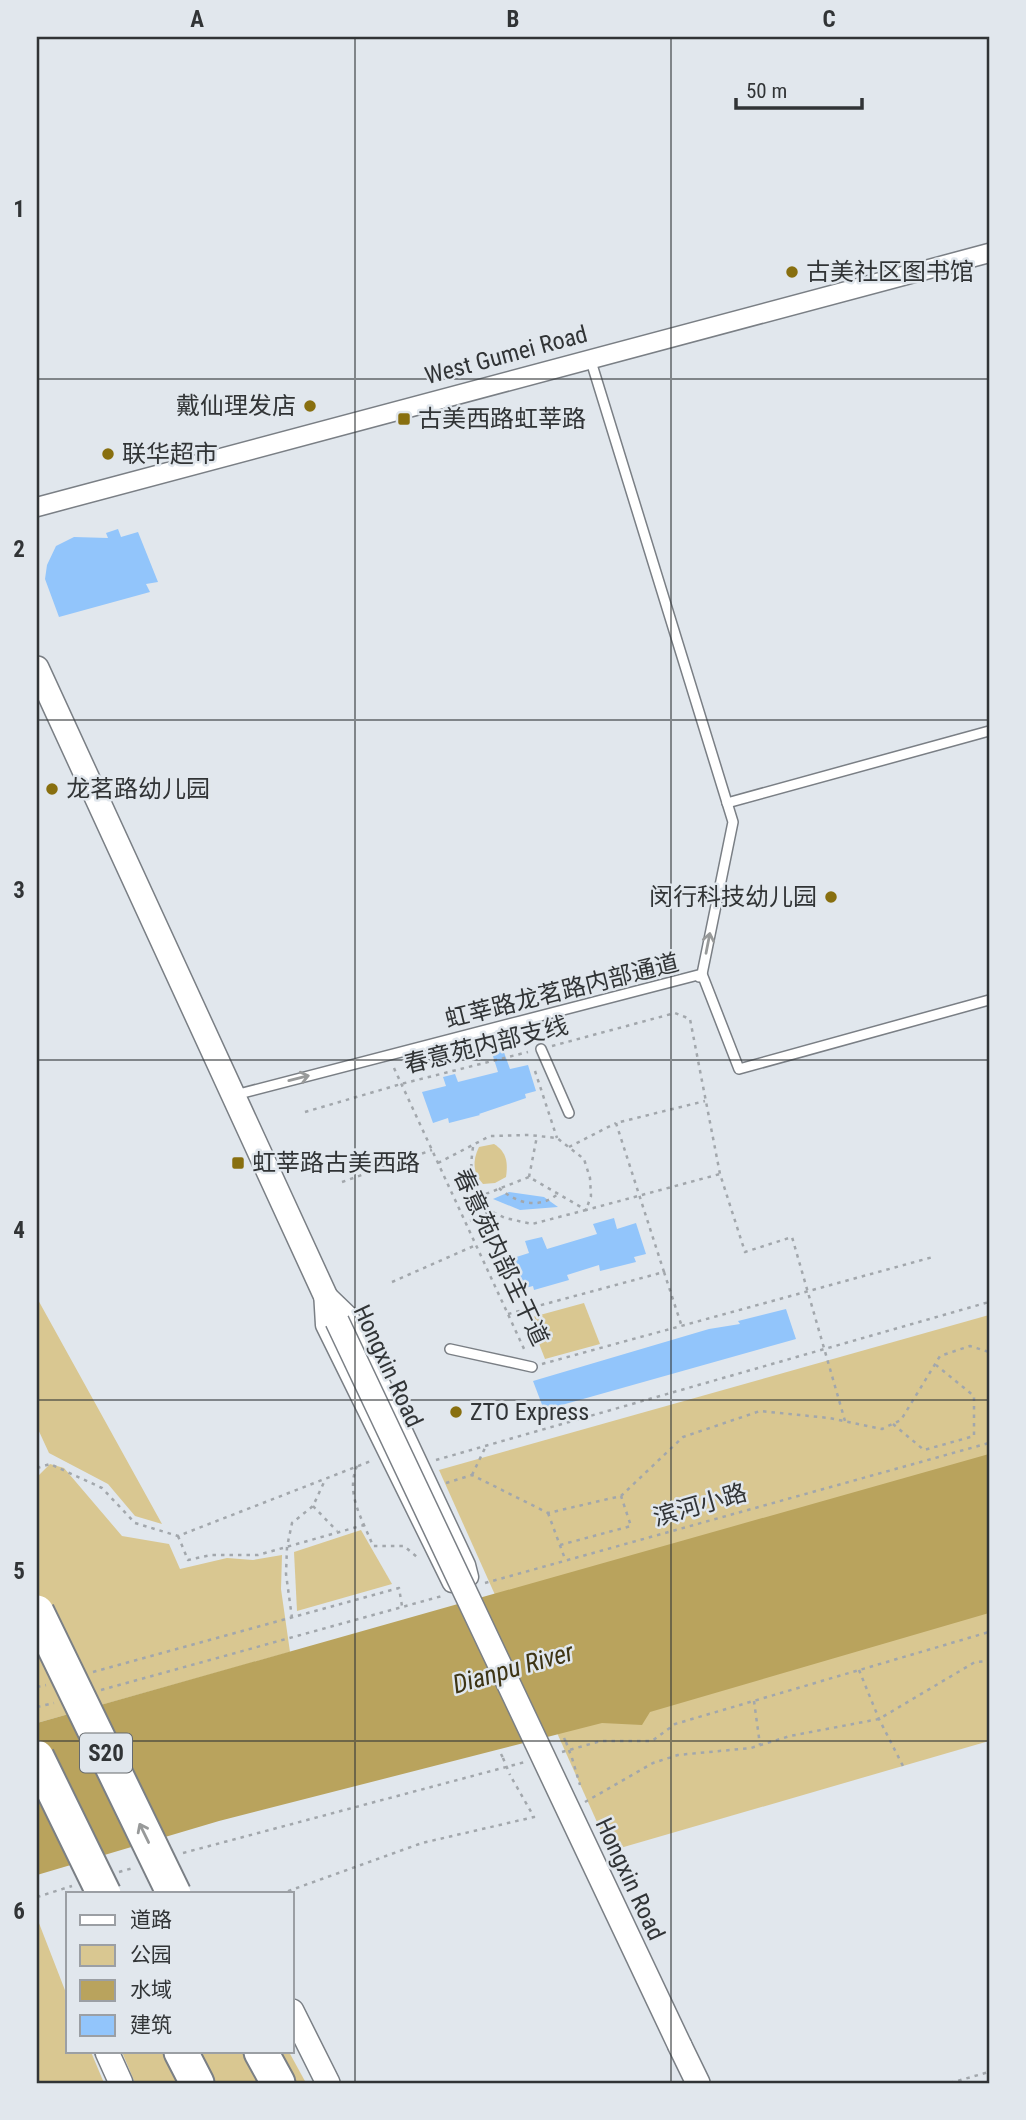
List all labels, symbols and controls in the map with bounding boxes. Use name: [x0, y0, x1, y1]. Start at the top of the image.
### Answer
text: A: [190, 6, 204, 33]
text: B: [507, 6, 519, 33]
text: C: [822, 6, 836, 33]
scale bar: [736, 66, 862, 110]
text: 50 m: [746, 79, 787, 103]
text: 1: [13, 196, 25, 223]
place label: 古美社区图书馆: [806, 258, 974, 286]
marker: 古美社区图书馆: [784, 264, 800, 280]
street label: West Gumei Road: [422, 320, 590, 390]
place label: 戴仙理发店: [176, 392, 296, 420]
marker: 戴仙理发店: [302, 398, 318, 414]
place label: 古美西路虹莘路: [418, 405, 586, 433]
marker: 古美西路虹莘路: [396, 411, 412, 427]
place label: 联华超市: [122, 440, 218, 468]
marker: 联华超市: [100, 446, 116, 462]
text: 2: [13, 536, 25, 563]
place label: 龙茗路幼儿园: [66, 775, 210, 803]
marker: 龙茗路幼儿园: [44, 781, 60, 797]
text: 3: [13, 877, 25, 904]
place label: 闵行科技幼儿园: [649, 883, 817, 911]
marker: 闵行科技幼儿园: [823, 889, 839, 905]
one-way arrow: [702, 932, 716, 955]
street label: 虹莘路龙茗路内部通道: [442, 948, 682, 1034]
street label: 春意苑内部支线: [401, 1011, 571, 1079]
one-way arrow: [287, 1071, 310, 1084]
place label: 虹莘路古美西路: [252, 1149, 420, 1177]
marker: 虹莘路古美西路: [230, 1155, 246, 1171]
street label: 春意苑内部主干道: [448, 1164, 554, 1350]
text: 4: [13, 1217, 25, 1244]
street label: Hongxin Road: [347, 1300, 429, 1432]
place label: ZTO Express: [470, 1398, 589, 1426]
marker: ZTO Express: [448, 1404, 464, 1420]
street label: 滨河小路: [650, 1478, 750, 1532]
text: 5: [13, 1558, 25, 1585]
water label: Dianpu River: [449, 1636, 578, 1700]
road number: S20: [80, 1734, 132, 1772]
street label: Hongxin Road: [589, 1813, 671, 1945]
one-way arrow: [137, 1823, 151, 1844]
legend: [66, 1892, 294, 2054]
text: 6: [13, 1898, 25, 1925]
text: 道路: [130, 1908, 172, 1932]
text: 公园: [130, 1943, 172, 1967]
text: 水域: [130, 1978, 172, 2002]
text: 建筑: [130, 2013, 172, 2037]

